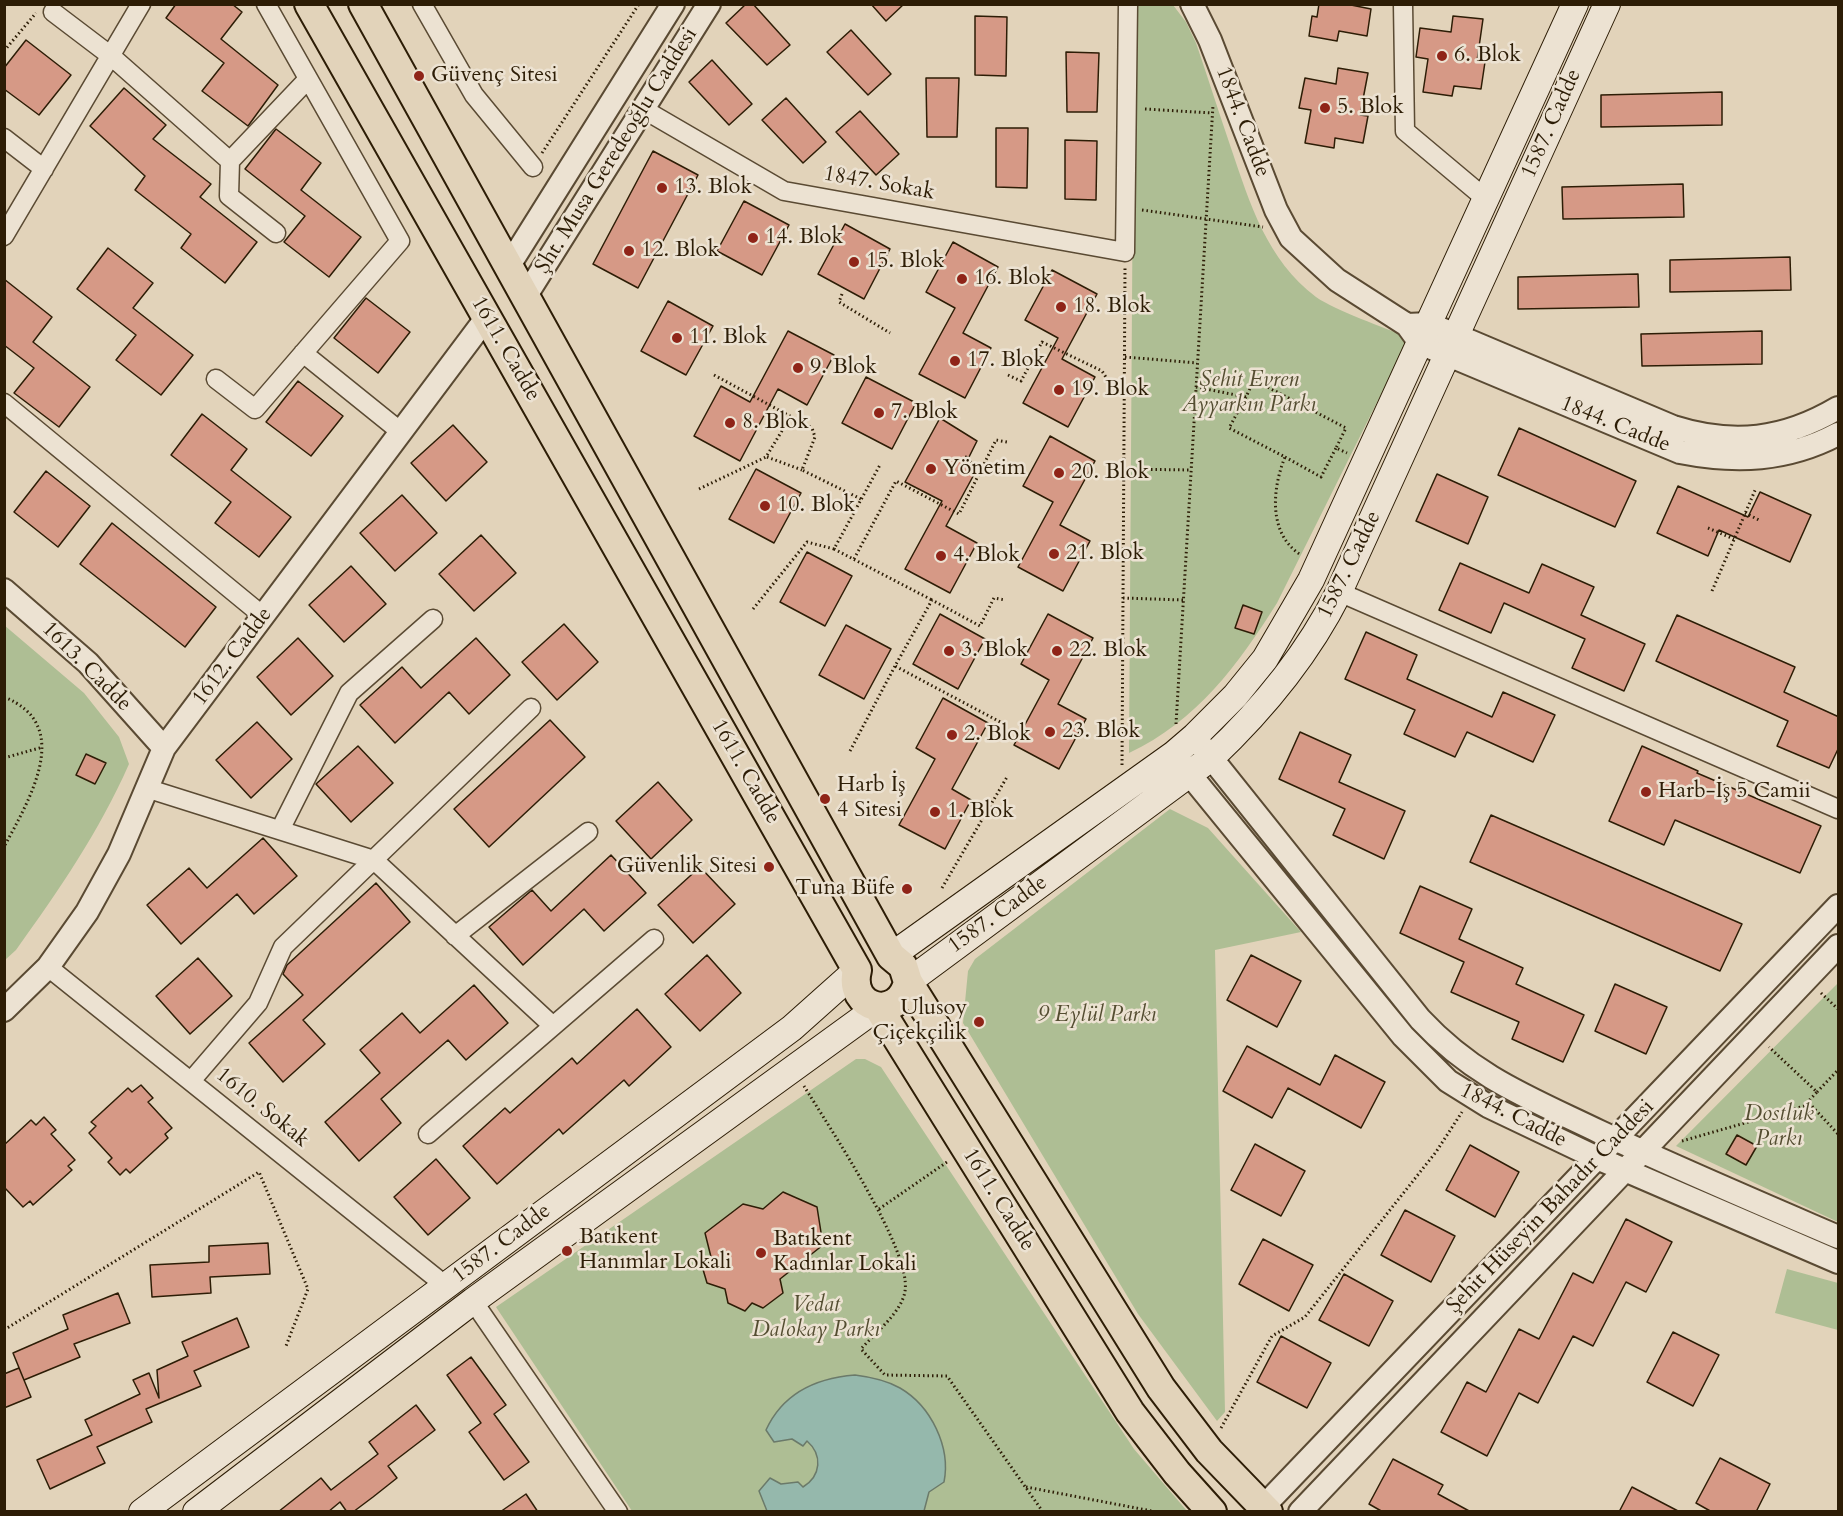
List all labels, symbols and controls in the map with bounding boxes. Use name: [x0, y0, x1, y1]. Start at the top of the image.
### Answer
street label: Şht. Musa Geredeoğlu Caddesi: [530, 23, 704, 279]
place label: 6. Blok: [1454, 43, 1521, 69]
marker: 6. Blok: [1435, 49, 1449, 63]
place label: Güvenç Sitesi: [431, 63, 558, 89]
street label: 1844. Cadde: [1209, 63, 1275, 181]
street label: 1587. Cadde: [1516, 66, 1588, 182]
marker: Güvenç Sitesi: [412, 69, 426, 83]
place label: 5. Blok: [1337, 95, 1404, 121]
marker: 5. Blok: [1318, 101, 1332, 115]
street label: 1847. Sokak: [821, 161, 937, 207]
place label: 13. Blok: [674, 175, 752, 201]
marker: 13. Blok: [655, 181, 669, 195]
place label: 14. Blok: [765, 225, 843, 251]
marker: 14. Blok: [746, 231, 760, 245]
place label: 12. Blok: [641, 238, 719, 264]
marker: 12. Blok: [622, 244, 636, 258]
place label: 15. Blok: [866, 249, 944, 275]
marker: 15. Blok: [847, 255, 861, 269]
place label: 16. Blok: [974, 266, 1052, 292]
marker: 16. Blok: [955, 272, 969, 286]
street label: 1611. Cadde: [464, 292, 546, 406]
place label: 18. Blok: [1073, 294, 1151, 320]
marker: 18. Blok: [1054, 300, 1068, 314]
place label: 11. Blok: [689, 325, 767, 351]
marker: 11. Blok: [670, 331, 684, 345]
place label: 17. Blok: [967, 348, 1045, 374]
marker: 17. Blok: [948, 354, 962, 368]
place label: 9. Blok: [810, 355, 877, 381]
marker: 9. Blok: [791, 361, 805, 375]
park label: Şehit Evren Ayyarkın Parkı: [1182, 368, 1316, 420]
place label: 19. Blok: [1071, 377, 1149, 403]
marker: 19. Blok: [1052, 383, 1066, 397]
street label: 1844. Cadde: [1556, 391, 1674, 459]
place label: 7. Blok: [891, 400, 958, 426]
marker: 7. Blok: [872, 406, 886, 420]
place label: 8. Blok: [742, 410, 809, 436]
marker: 8. Blok: [723, 416, 737, 430]
place label: Yönetim: [943, 456, 1026, 482]
place label: 20. Blok: [1071, 460, 1149, 486]
marker: Yönetim: [924, 462, 938, 476]
marker: 20. Blok: [1052, 466, 1066, 480]
place label: 10. Blok: [777, 493, 855, 519]
marker: 10. Blok: [758, 499, 772, 513]
street label: 1587. Cadde: [1313, 507, 1387, 623]
place label: 21. Blok: [1066, 541, 1144, 567]
place label: 4. Blok: [953, 543, 1020, 569]
marker: 21. Blok: [1047, 547, 1061, 561]
marker: 4. Blok: [934, 549, 948, 563]
street label: 1612. Cadde: [187, 603, 279, 711]
street label: 1613. Cadde: [36, 617, 136, 717]
place label: 3. Blok: [961, 638, 1028, 664]
place label: 22. Blok: [1069, 638, 1147, 664]
marker: 3. Blok: [942, 644, 956, 658]
marker: 22. Blok: [1050, 644, 1064, 658]
street label: 1611. Cadde: [704, 715, 786, 829]
place label: 23. Blok: [1062, 719, 1140, 745]
place label: 2. Blok: [964, 722, 1031, 748]
marker: 23. Blok: [1043, 725, 1057, 739]
marker: 2. Blok: [945, 728, 959, 742]
place label: Harb İş 4 Sitesi: [837, 773, 906, 824]
place label: Harb-İş 5 Camii: [1658, 779, 1811, 805]
marker: Harb-İş 5 Camii: [1639, 785, 1653, 799]
marker: Harb İş 4 Sitesi: [818, 792, 832, 806]
place label: 1. Blok: [947, 799, 1014, 825]
marker: 1. Blok: [928, 805, 942, 819]
place label: Güvenlik Sitesi: [617, 854, 757, 880]
marker: Güvenlik Sitesi: [762, 860, 776, 874]
street label: 1587. Cadde: [943, 870, 1053, 960]
place label: Tuna Büfe: [795, 876, 895, 902]
marker: Tuna Büfe: [900, 882, 914, 896]
place label: Ulusoy Çiçekçilik: [872, 996, 967, 1048]
park label: 9 Eylül Parkı: [1037, 1003, 1157, 1029]
marker: Ulusoy Çiçekçilik: [972, 1015, 986, 1029]
street label: 1610. Sokak: [210, 1062, 314, 1154]
street label: 1844. Cadde: [1455, 1078, 1571, 1154]
street label: Şehit Hüseyin Bahadır Caddesi: [1442, 1094, 1660, 1320]
park label: Dostluk Parkı: [1744, 1102, 1814, 1154]
street label: 1611. Cadde: [956, 1144, 1040, 1256]
street label: 1587. Cadde: [448, 1198, 556, 1290]
place label: Batıkent Hanımlar Lokali: [579, 1225, 731, 1276]
place label: Batıkent Kadınlar Lokali: [773, 1227, 917, 1278]
marker: Batıkent Hanımlar Lokali: [560, 1244, 574, 1258]
marker: Batıkent Kadınlar Lokali: [754, 1246, 768, 1260]
park label: Vedat Dalokay Parkı: [752, 1293, 880, 1344]

